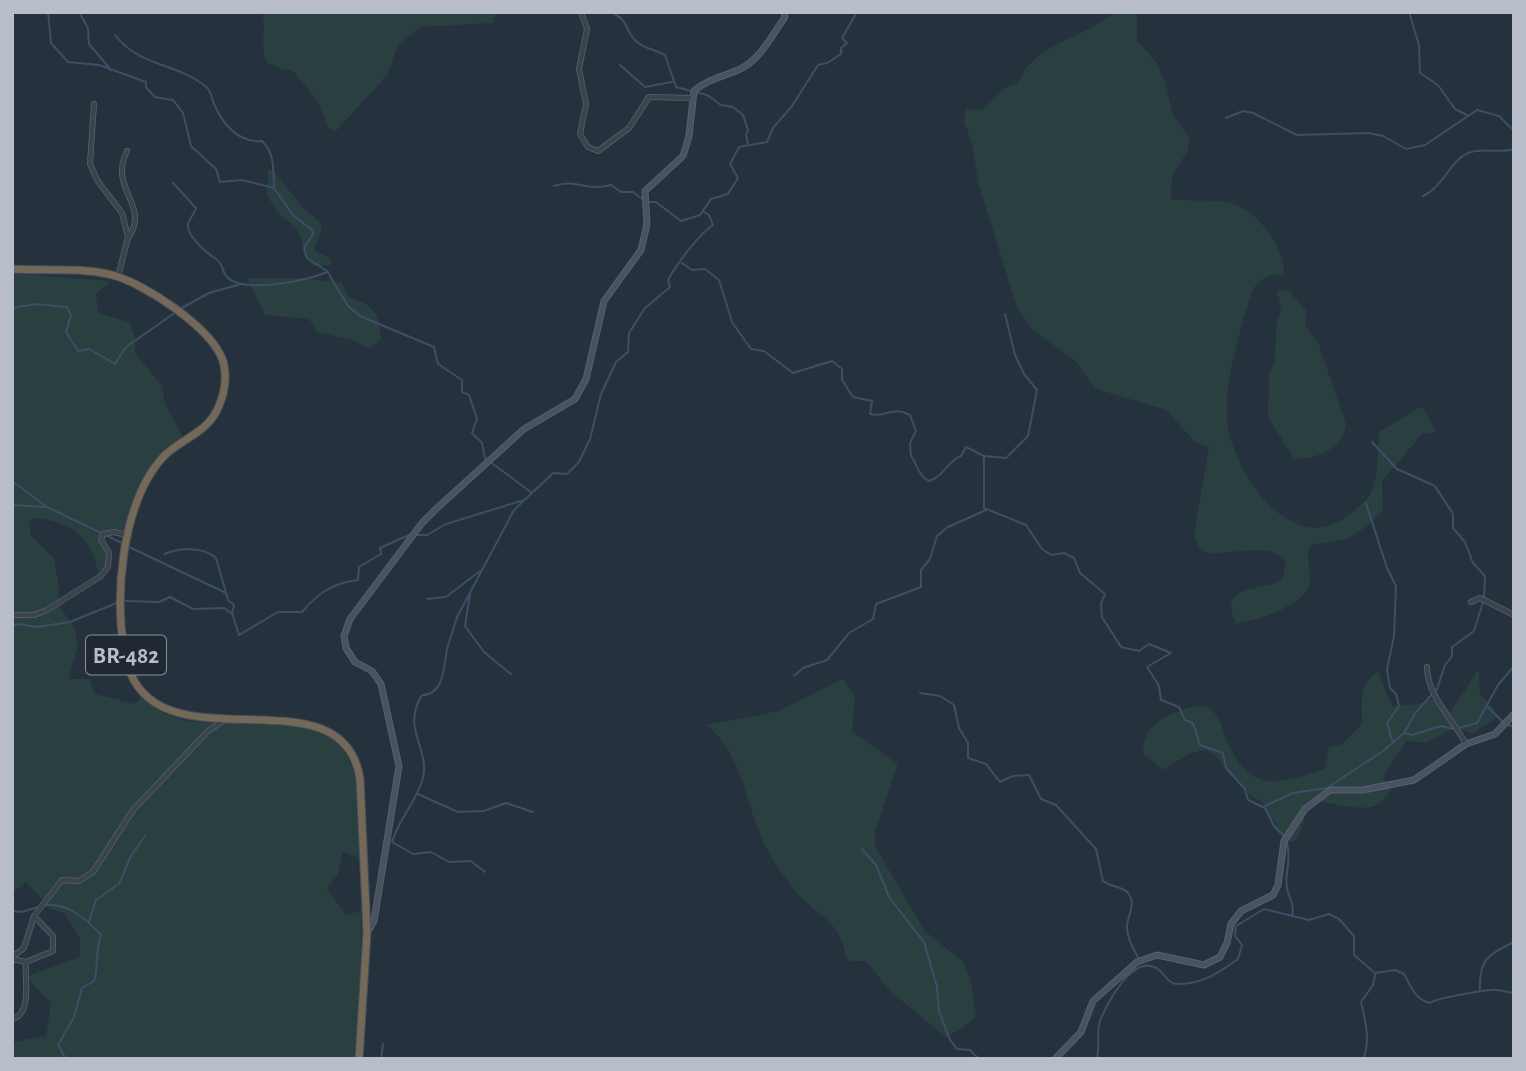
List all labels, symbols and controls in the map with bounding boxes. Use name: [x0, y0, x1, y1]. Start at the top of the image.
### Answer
road number: BR-482: [86, 636, 166, 674]

